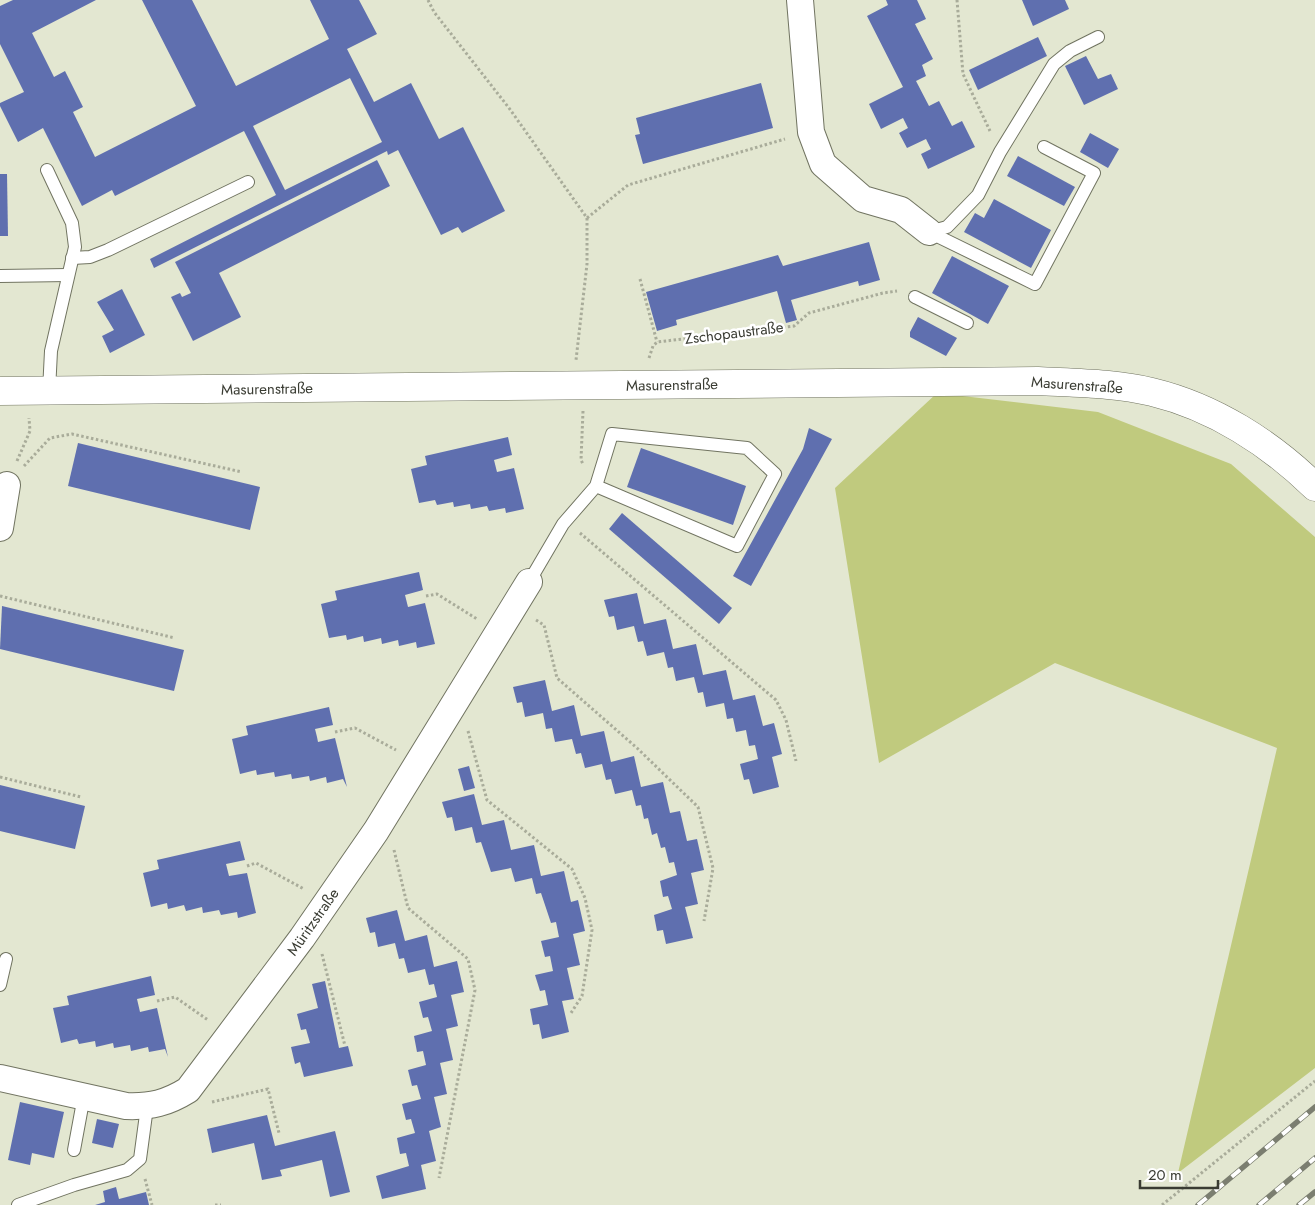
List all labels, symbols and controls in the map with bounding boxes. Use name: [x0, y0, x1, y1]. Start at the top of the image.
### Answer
street label: Zschopaustraße: [683, 316, 785, 350]
street label: Masurenstraße: [1030, 371, 1124, 399]
street label: Masurenstraße: [626, 373, 718, 397]
street label: Masurenstraße: [221, 377, 313, 401]
street label: Müritzstraße: [282, 884, 344, 960]
scale bar: [1140, 1158, 1218, 1190]
text: 20 m: [1148, 1164, 1182, 1186]

